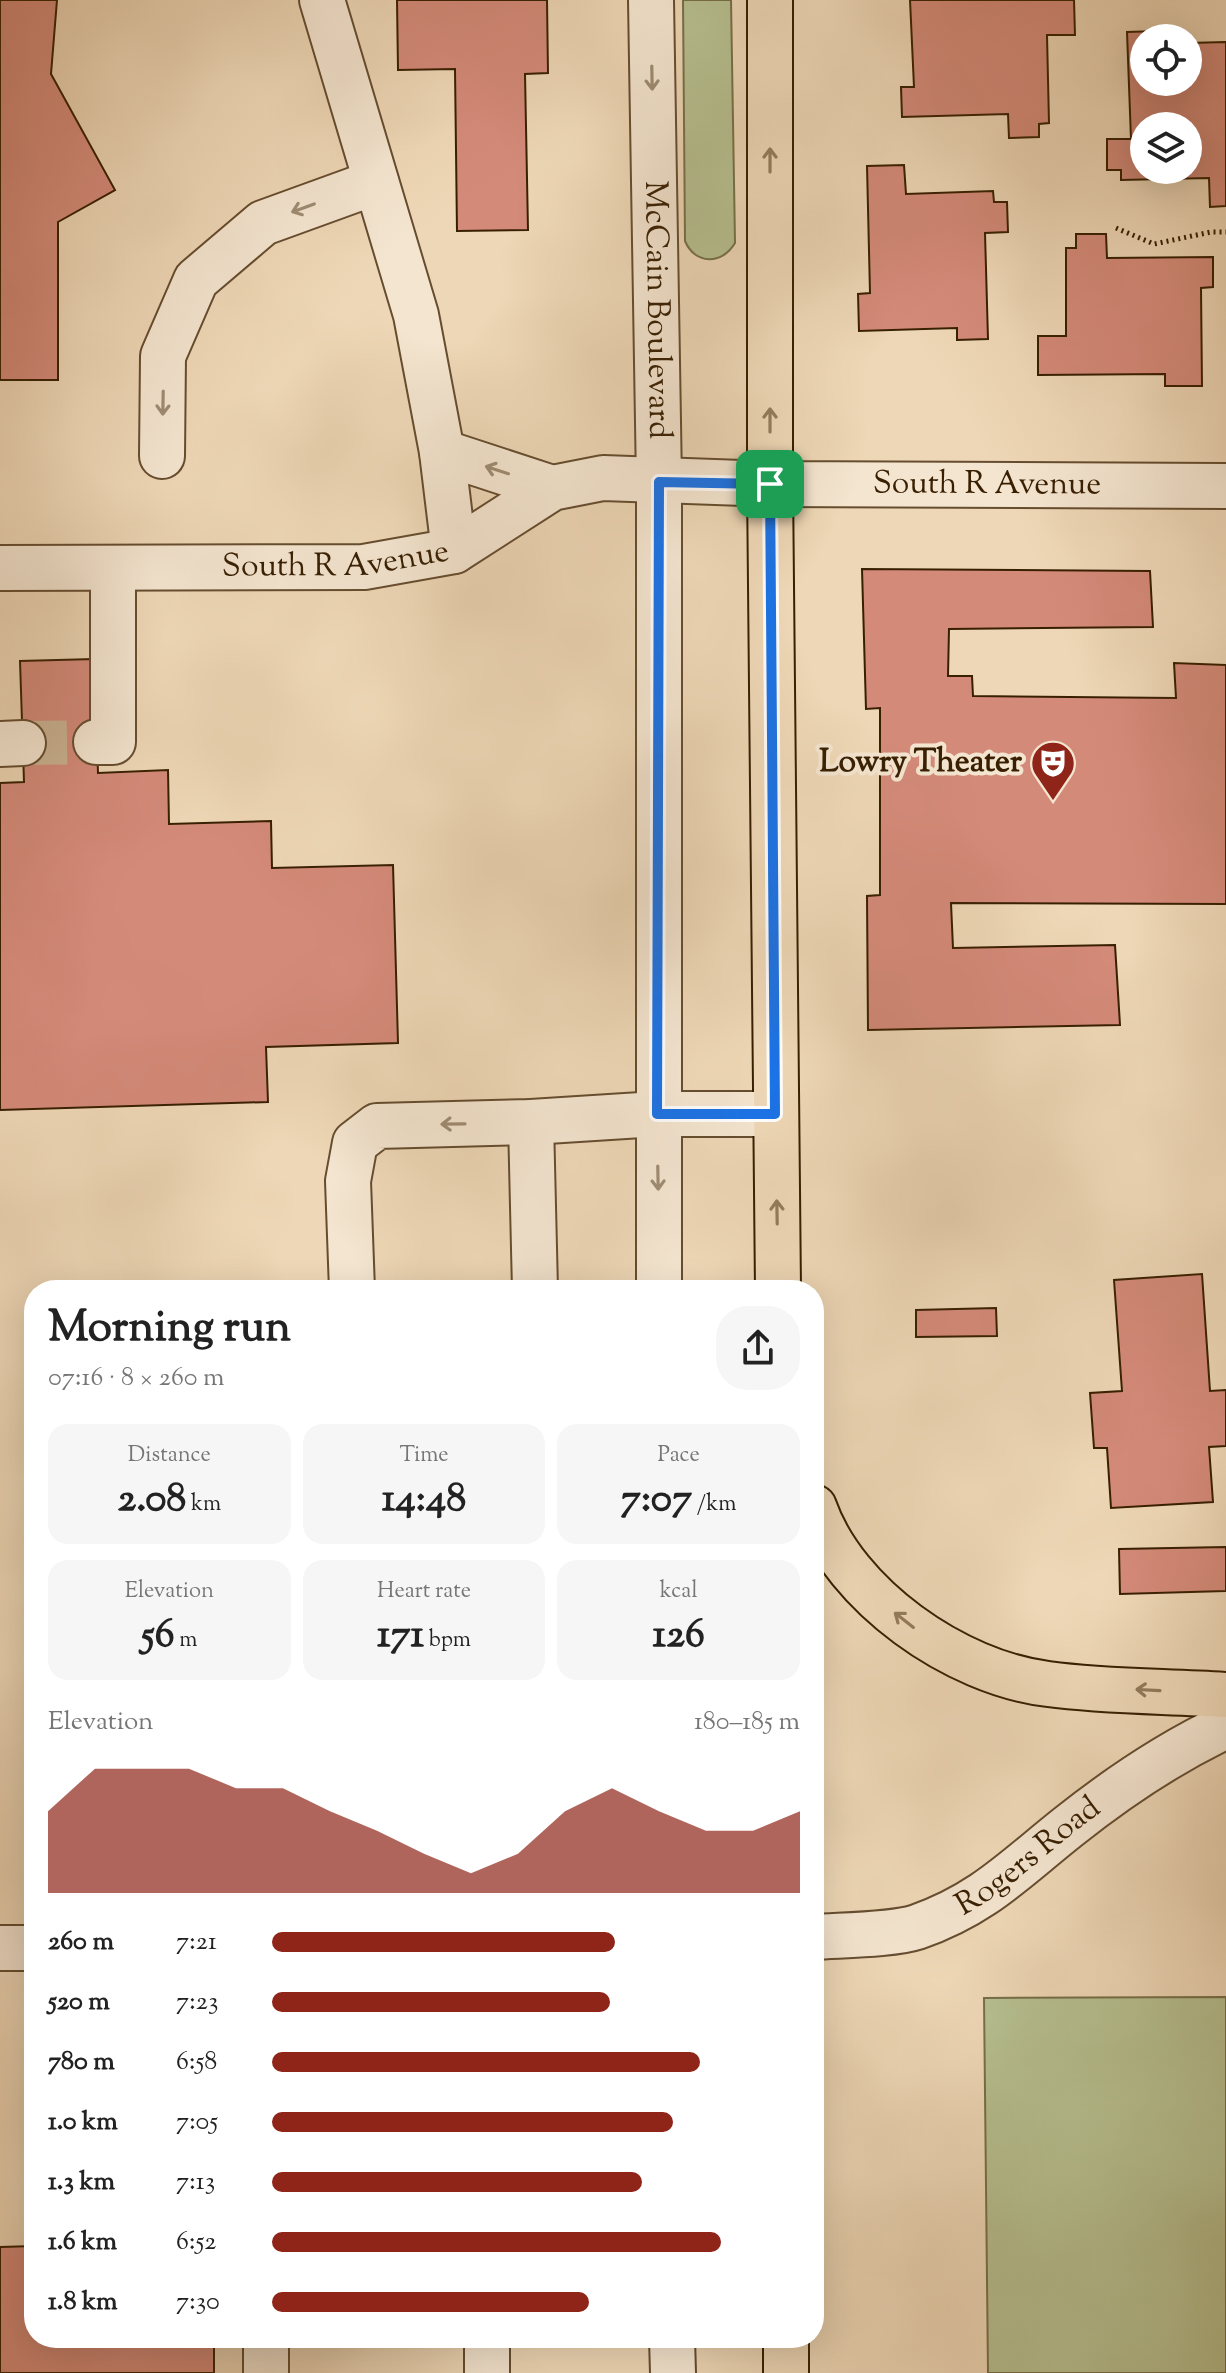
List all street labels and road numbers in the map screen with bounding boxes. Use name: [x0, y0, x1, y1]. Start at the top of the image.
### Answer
street label: McCain Boulevard: [631, 180, 681, 440]
street label: South R Avenue: [873, 461, 1101, 508]
street label: South R Avenue: [222, 529, 453, 590]
street label: Rogers Road: [947, 1786, 1111, 1929]

